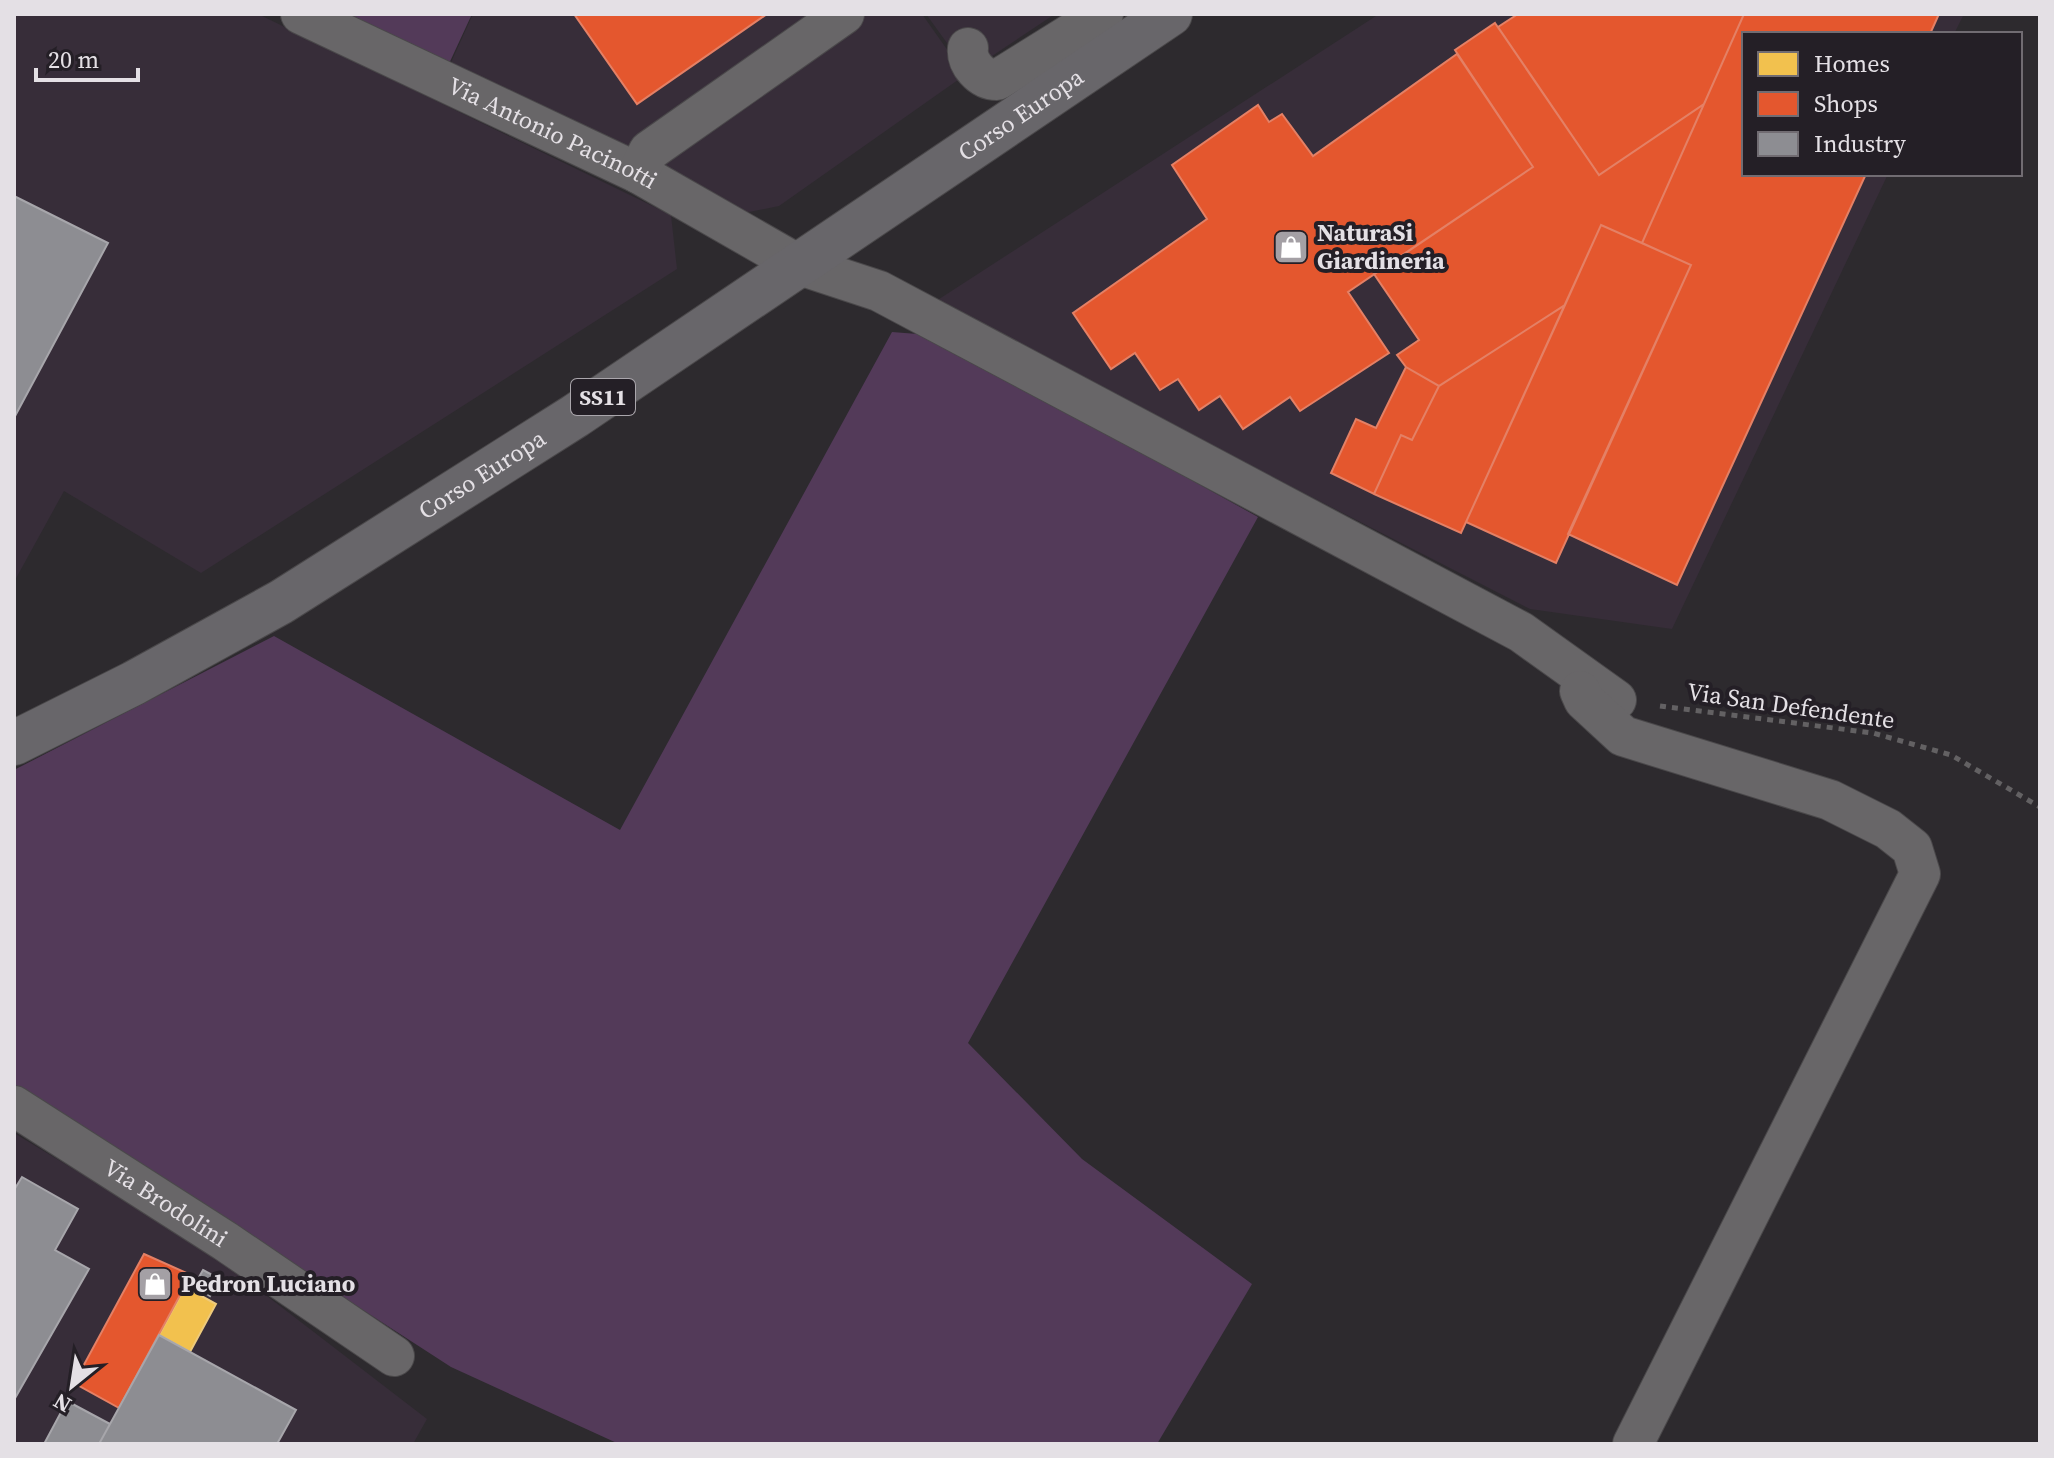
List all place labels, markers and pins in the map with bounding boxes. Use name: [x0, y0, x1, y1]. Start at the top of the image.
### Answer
place label: NaturaSi Giardineria: [1317, 216, 1445, 277]
shop icon: NaturaSi Giardineria: [1272, 228, 1310, 266]
shop icon: Pedron Luciano: [136, 1265, 174, 1303]
place label: Pedron Luciano: [181, 1267, 355, 1300]

